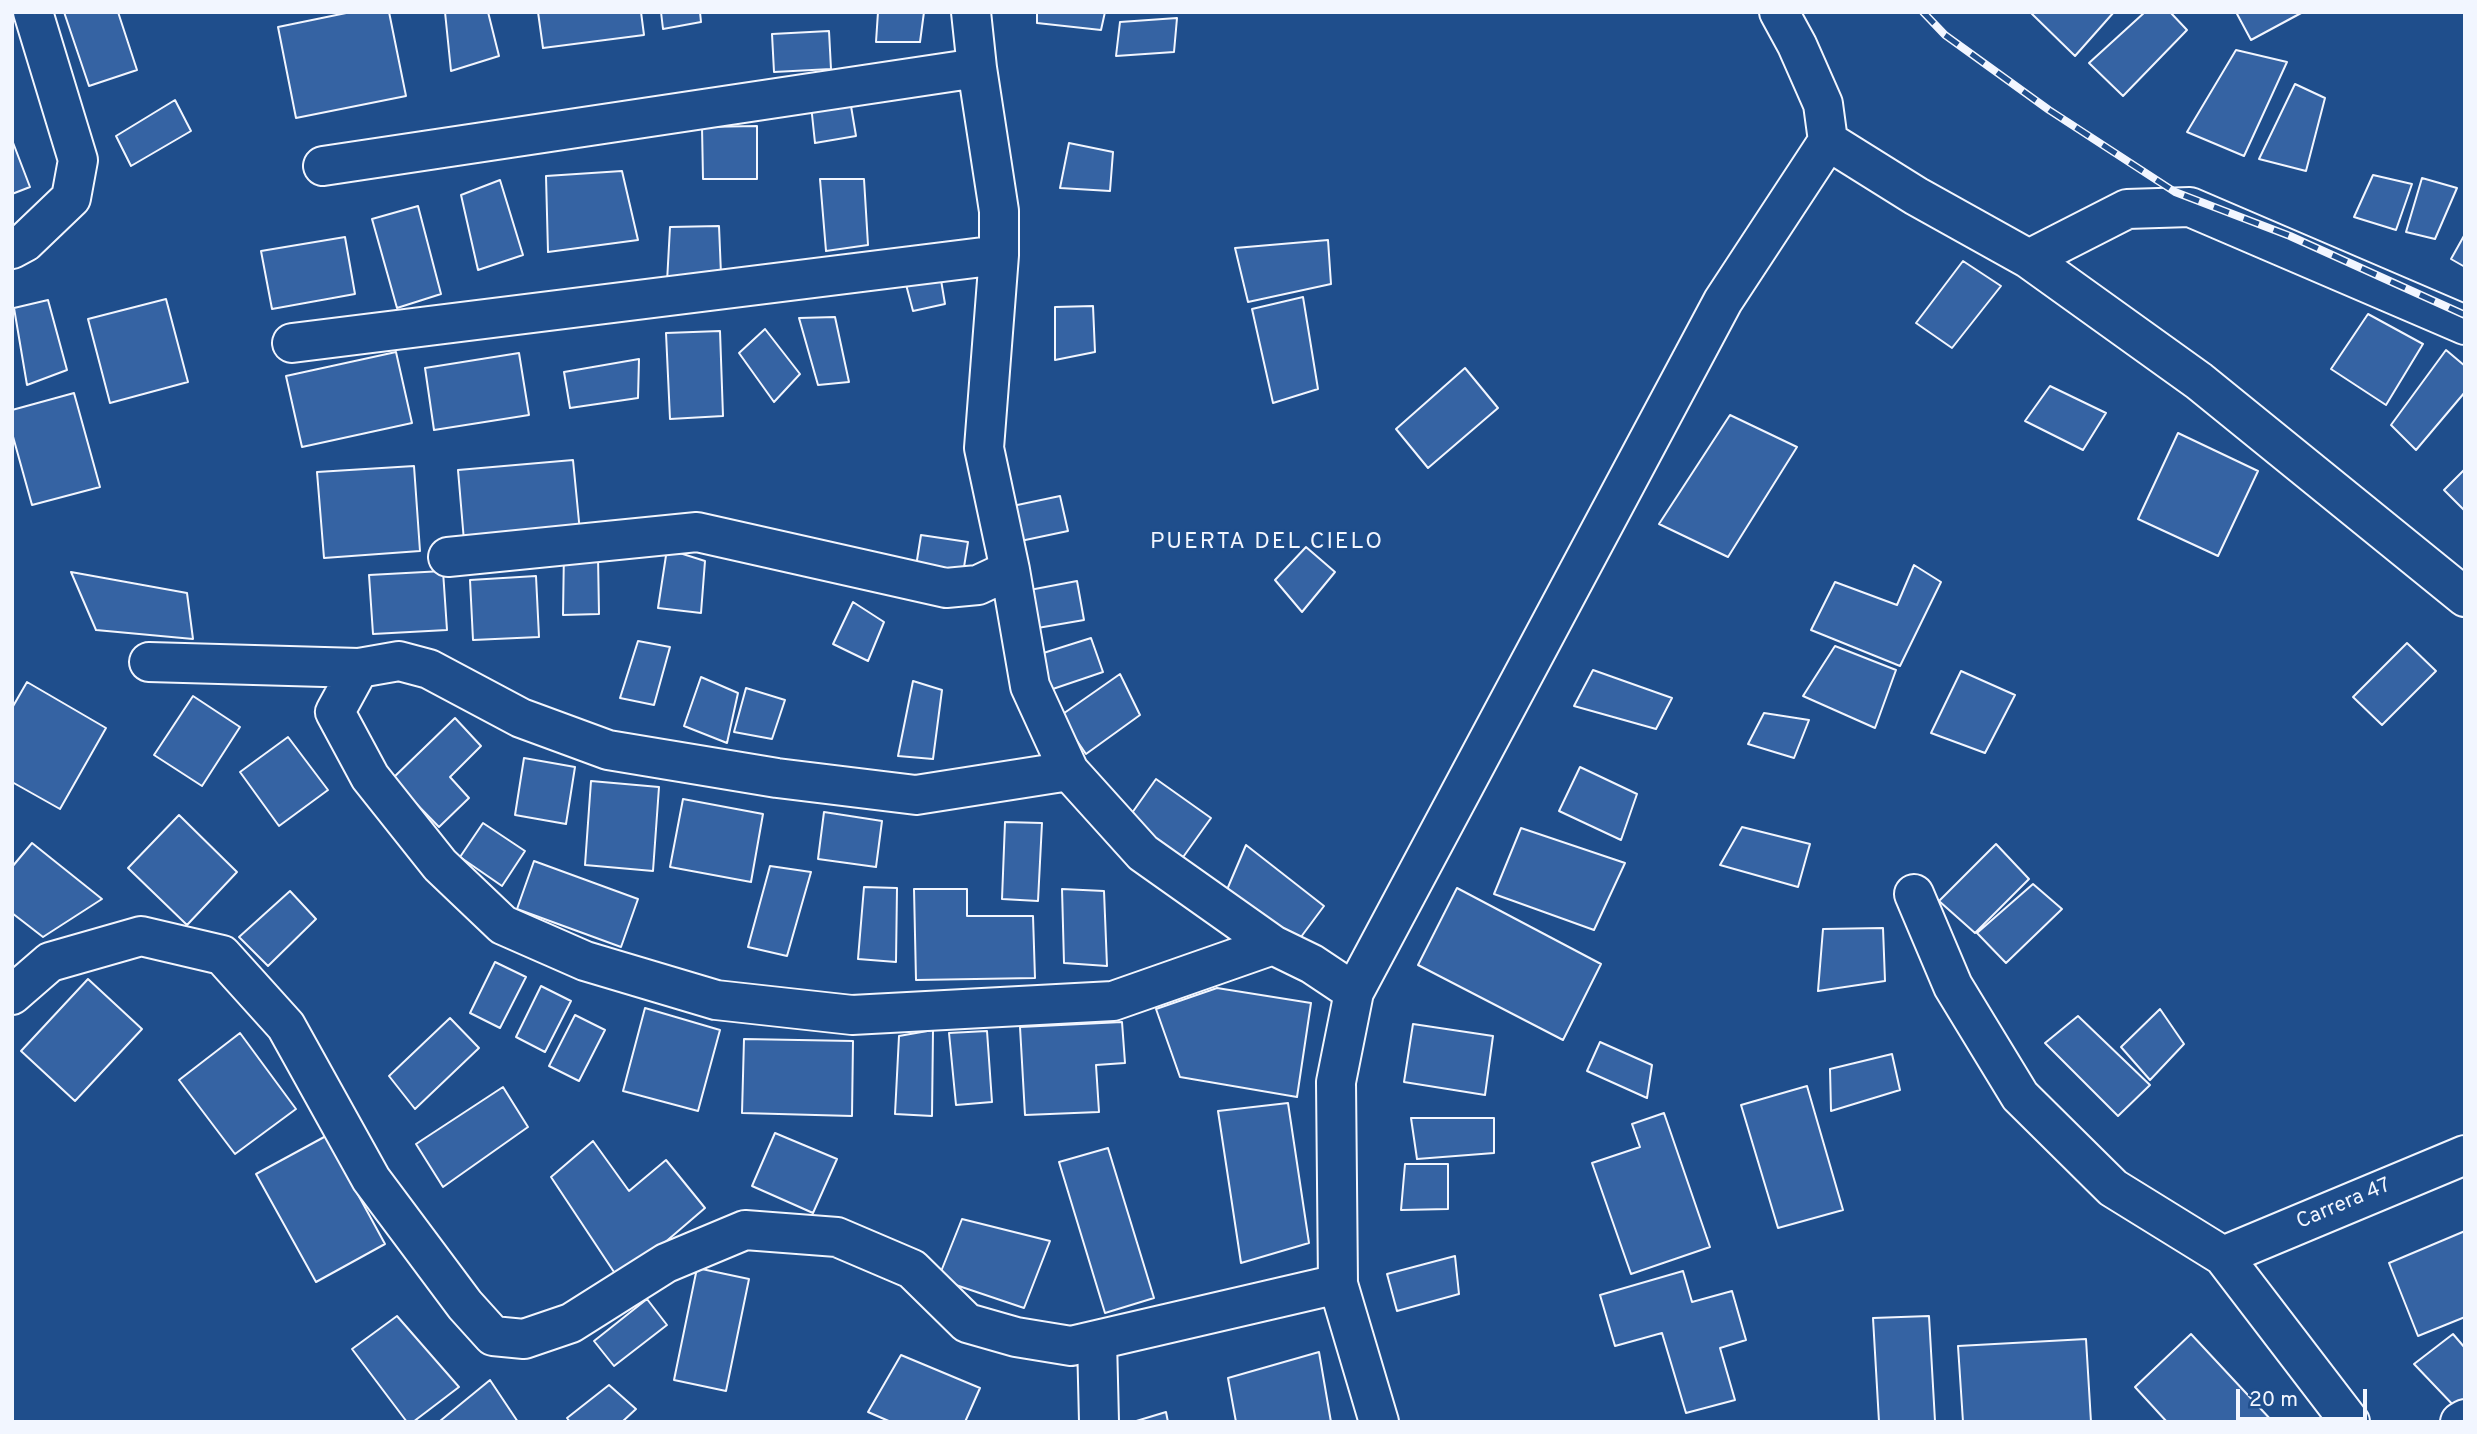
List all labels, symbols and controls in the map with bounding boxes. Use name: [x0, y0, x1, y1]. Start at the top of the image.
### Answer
district label: PUERTA DEL CIELO: [1152, 529, 1382, 557]
street label: Carrera 47: [2293, 1174, 2395, 1236]
scale bar: [2239, 1374, 2370, 1418]
text: 20 m: [2249, 1387, 2298, 1414]

